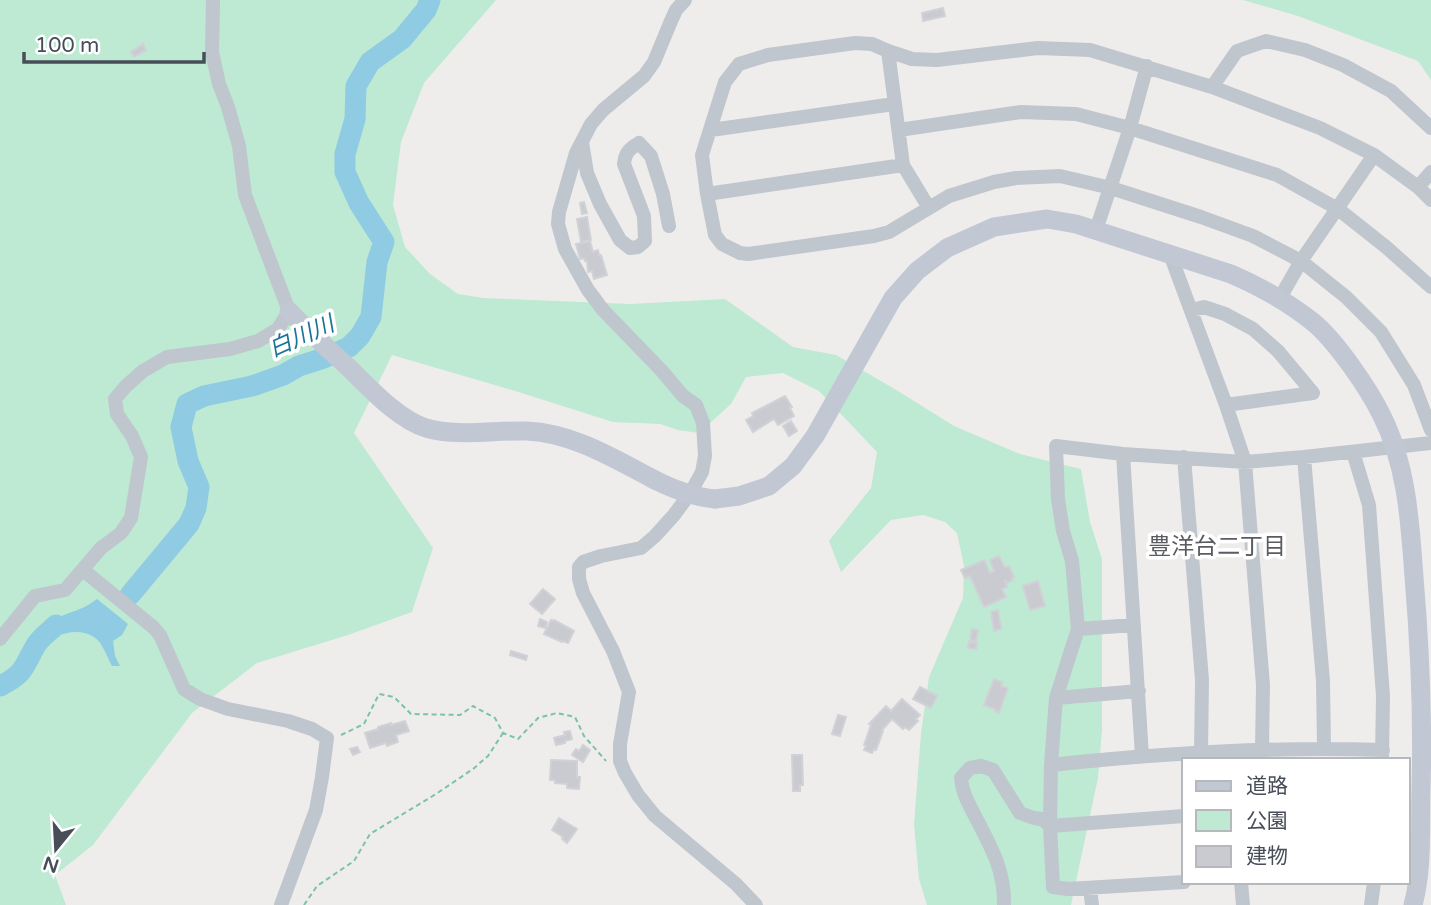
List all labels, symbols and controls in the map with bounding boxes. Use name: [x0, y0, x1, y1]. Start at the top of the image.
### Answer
scale bar: [24, 21, 205, 65]
text: 100 m: [35, 33, 99, 58]
water label: 白川川: [264, 309, 341, 364]
district label: 豊洋台二丁目: [1148, 533, 1286, 561]
legend: [1182, 758, 1410, 884]
text: 道路: [1246, 774, 1288, 799]
text: 公園: [1246, 809, 1288, 834]
north arrow: [21, 814, 91, 884]
text: 建物: [1246, 844, 1288, 869]
text: N: [40, 851, 62, 877]

